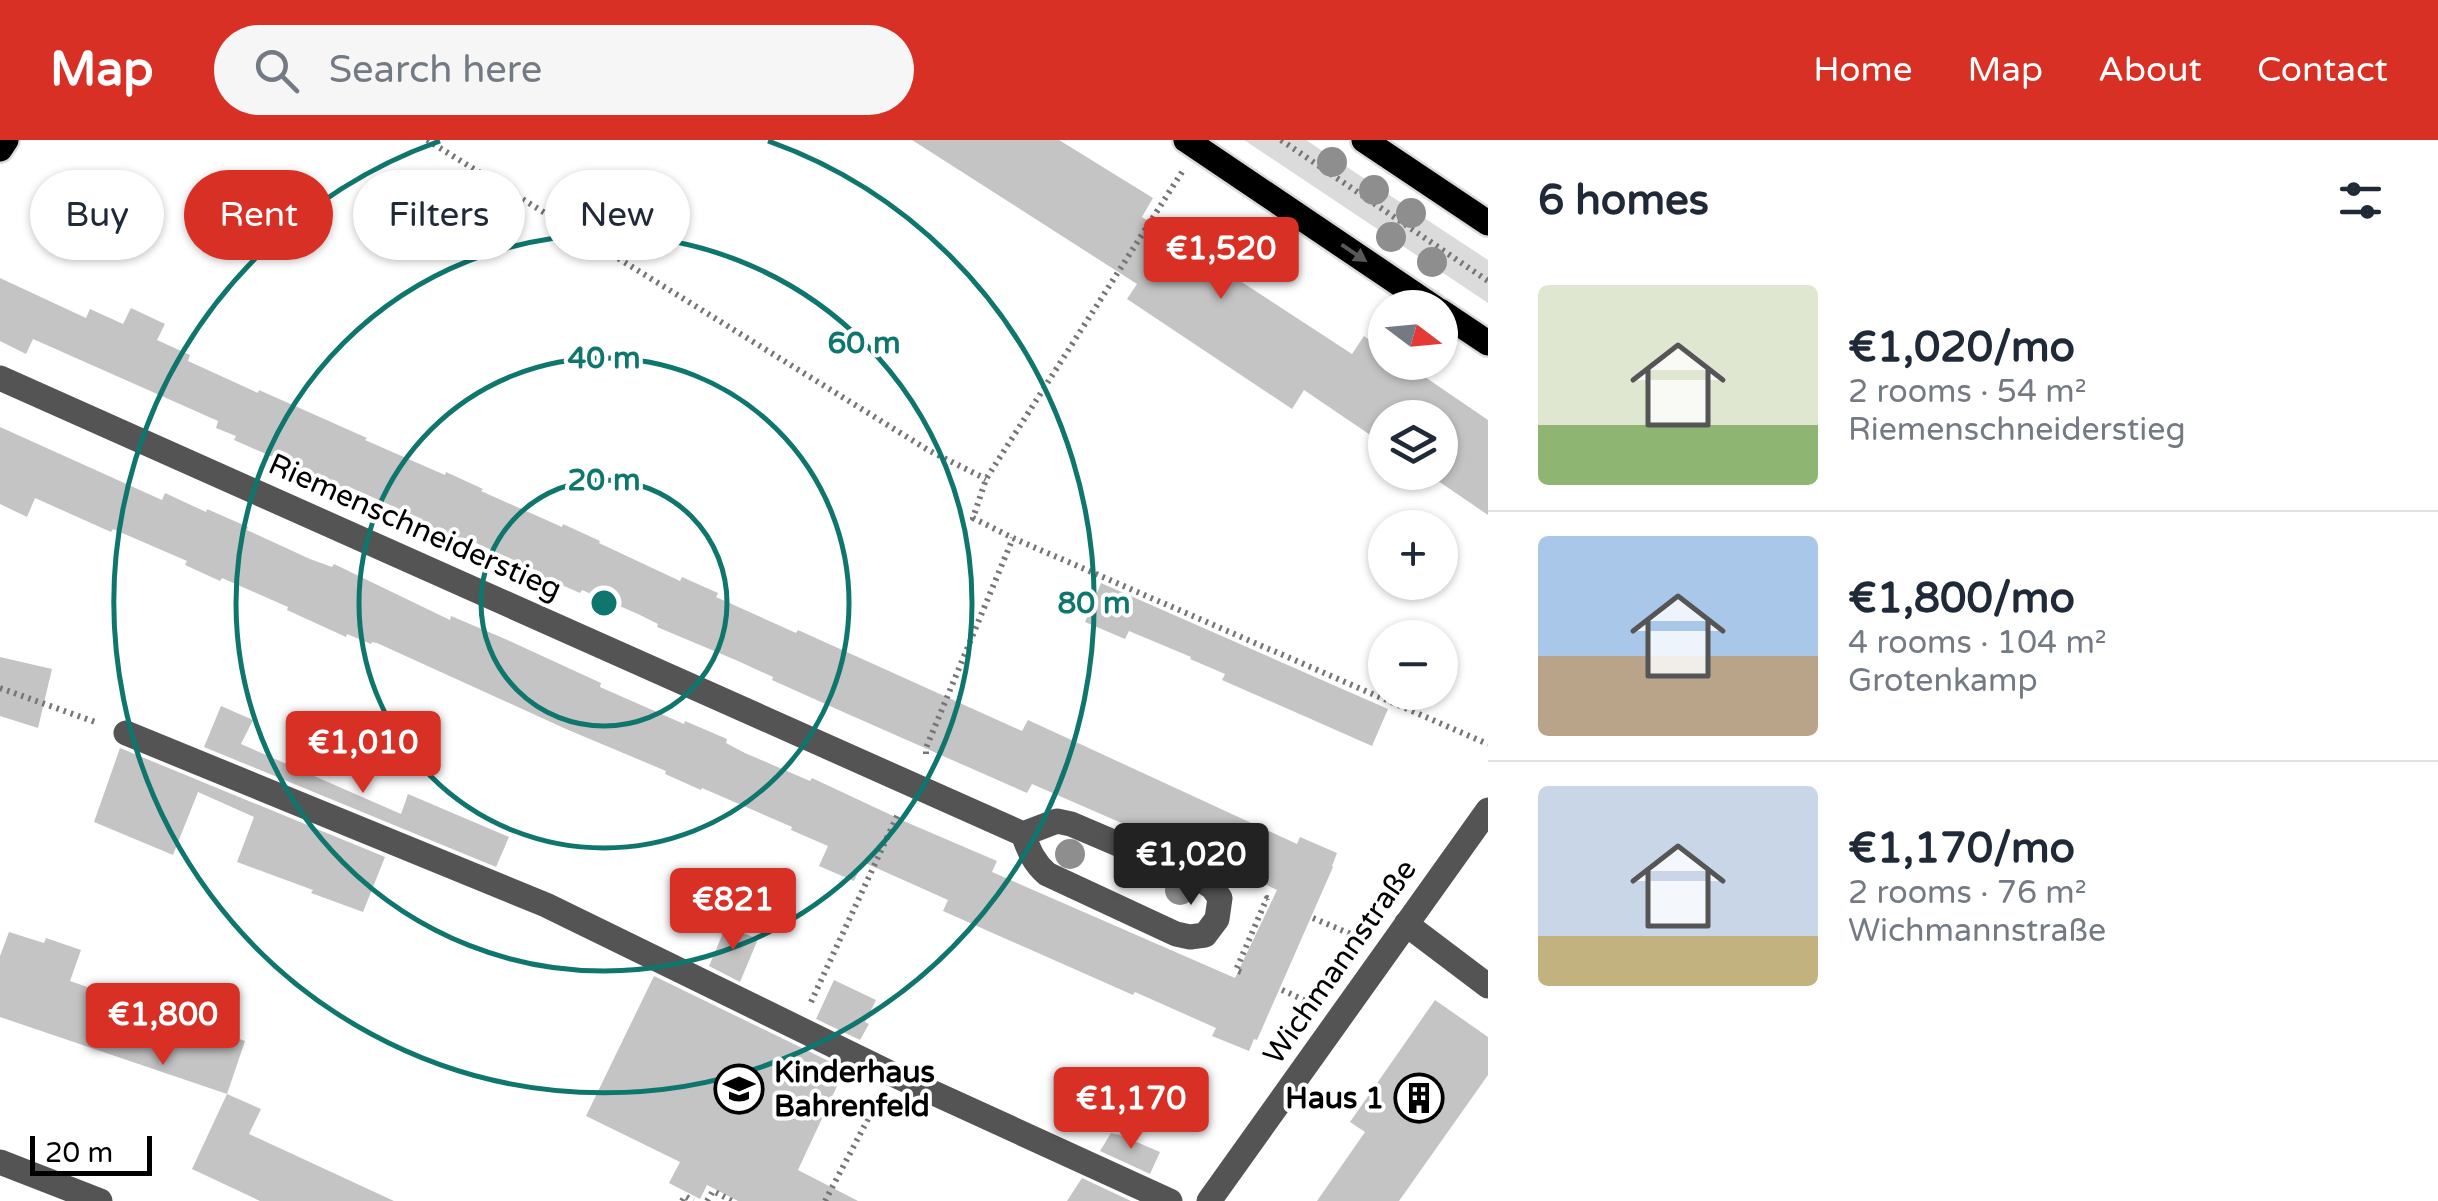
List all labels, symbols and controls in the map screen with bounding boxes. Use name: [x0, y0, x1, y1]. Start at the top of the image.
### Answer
search box: [214, 25, 914, 115]
text: Map: [50, 41, 154, 99]
icon: search: [249, 43, 304, 98]
text: Search here: [329, 47, 542, 93]
text: Home: [1813, 49, 1912, 91]
text: Map: [1967, 49, 2043, 91]
text: About: [2098, 49, 2202, 91]
text: Contact: [2257, 49, 2388, 91]
chip: Buy: [30, 170, 164, 260]
chip: Rent: [184, 170, 333, 260]
chip: Filters: [353, 170, 525, 260]
chip: New: [545, 170, 690, 260]
icon: filters: [2333, 173, 2388, 228]
text: 6 homes: [1538, 175, 1709, 226]
pin: €1,520: [1140, 217, 1302, 302]
text: €1,520: [1166, 230, 1276, 268]
one-way arrow: [1341, 243, 1368, 262]
north arrow: [1368, 290, 1458, 380]
map controls: [1368, 290, 1458, 710]
text: €1,020/mo: [1848, 322, 2075, 373]
text: 60 m: [827, 325, 901, 362]
icon: home: [1618, 325, 1738, 445]
text: 40 m: [567, 340, 641, 377]
text: 2 rooms · 54 m²: [1848, 373, 2087, 411]
button: layers: [1368, 400, 1458, 490]
text: Riemenschneiderstieg: [1848, 411, 2186, 449]
street label: Riemenschneiderstieg: [263, 446, 567, 608]
text: 20 m: [567, 462, 641, 499]
button: +: [1368, 510, 1458, 600]
text: €1,800/mo: [1848, 573, 2075, 624]
icon: home: [1618, 576, 1738, 696]
centre of rings: [586, 585, 622, 621]
text: 80 m: [1057, 585, 1131, 622]
button: −: [1368, 620, 1458, 710]
text: 4 rooms · 104 m²: [1848, 624, 2107, 662]
text: Grotenkamp: [1848, 662, 2038, 700]
pin: €1,010: [282, 711, 444, 796]
text: €1,010: [308, 724, 418, 762]
pin: €1,020: [1110, 823, 1272, 908]
text: €1,170/mo: [1848, 823, 2075, 874]
icon: home: [1618, 826, 1738, 946]
text: €1,020: [1136, 836, 1246, 874]
street label: Wichmannstraße: [1255, 852, 1425, 1072]
pin: €821: [674, 868, 792, 953]
text: 2 rooms · 76 m²: [1848, 874, 2087, 912]
text: €821: [692, 881, 774, 919]
text: Wichmannstraße: [1848, 912, 2106, 950]
pin: €1,800: [82, 983, 244, 1068]
text: €1,800: [108, 996, 218, 1034]
place label: Kinderhaus Bahrenfeld: [774, 1054, 935, 1125]
school or university icon: Kinderhaus Bahrenfeld: [713, 1063, 765, 1115]
pin: €1,170: [1050, 1067, 1212, 1152]
building icon: Haus 1: [1393, 1072, 1445, 1124]
text: €1,170: [1076, 1080, 1186, 1118]
place label: Haus 1: [1285, 1080, 1384, 1117]
scale bar: [30, 1131, 152, 1176]
text: 20 m: [45, 1136, 113, 1170]

